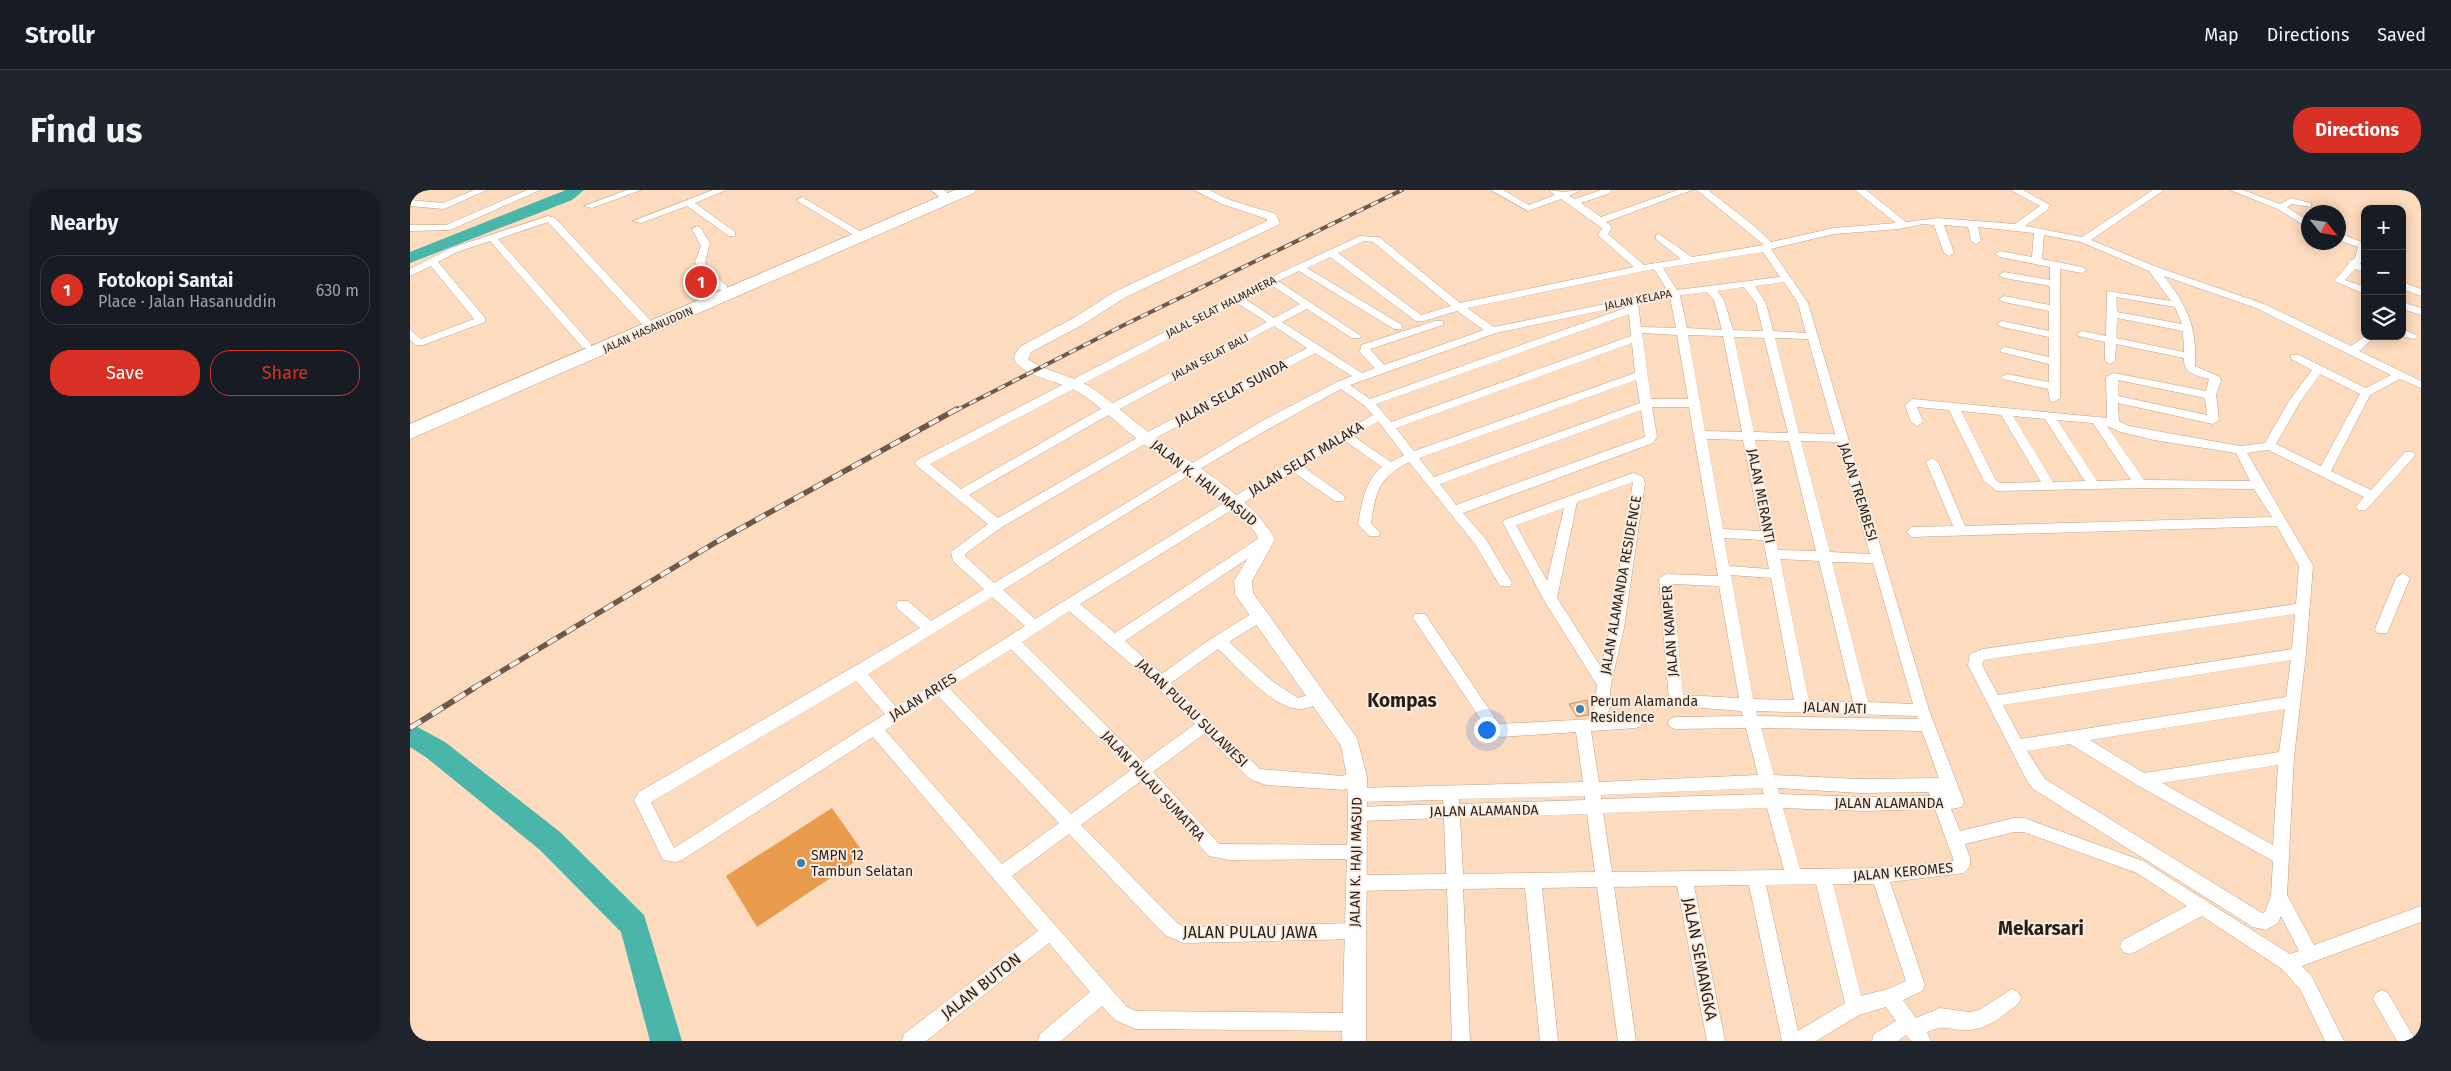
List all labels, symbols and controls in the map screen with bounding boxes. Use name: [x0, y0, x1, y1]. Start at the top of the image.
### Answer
text: Strollr: [25, 21, 95, 49]
text: Map: [2204, 24, 2239, 46]
text: Directions: [2267, 24, 2349, 46]
text: Saved: [2377, 24, 2426, 46]
button: Directions: [2293, 107, 2421, 153]
text: Find us: [30, 109, 142, 151]
north arrow: [2301, 205, 2346, 250]
map controls: [2361, 205, 2406, 340]
button: +: [2361, 205, 2406, 250]
text: Nearby: [50, 210, 118, 236]
button: −: [2361, 250, 2406, 295]
pin: 1: [685, 263, 717, 301]
text: Fotokopi Santai: [98, 269, 233, 292]
street label: JALAL SELAT HALMAHERA: [1164, 273, 1279, 340]
text: 1: [63, 281, 71, 300]
text: 630 m: [316, 281, 359, 300]
street label: JALAN KELAPA: [1603, 287, 1673, 313]
text: Place · Jalan Hasanuddin: [98, 292, 276, 311]
button: layers: [2361, 295, 2406, 340]
street label: JALAN HASANUDDIN: [601, 304, 695, 356]
street label: JALAN SELAT BALI: [1169, 331, 1251, 383]
button: Save: [50, 350, 200, 396]
button: Share: [210, 350, 360, 396]
street label: JALAN SELAT SUNDA: [1172, 356, 1290, 430]
street label: JALAN SELAT MALAKA: [1245, 418, 1367, 500]
street label: JALAN K. HAJI MASUD: [1147, 436, 1261, 530]
street label: JALAN TREMBESI: [1835, 441, 1881, 543]
street label: JALAN MERANTI: [1743, 447, 1779, 545]
street label: JALAN ALAMANDA RESIDENCE: [1597, 494, 1645, 676]
street label: JALAN KAMPER: [1658, 584, 1682, 677]
street label: JALAN PULAU SULAWESI: [1133, 655, 1251, 771]
street label: JALAN ARIES: [886, 669, 960, 724]
district label: Kompas: [1367, 689, 1437, 712]
place label: Perum Alamanda Residence: [1590, 693, 1698, 726]
street label: JALAN JATI: [1803, 698, 1867, 718]
marker: Perum Alamanda Residence: [1574, 703, 1586, 715]
your location: [1474, 717, 1500, 743]
street label: JALAN PULAU SUMATRA: [1097, 727, 1209, 845]
street label: JALAN ALAMANDA: [1835, 795, 1943, 812]
street label: JALAN K. HAJI MASUD: [1346, 797, 1366, 927]
street label: JALAN ALAMANDA: [1429, 802, 1539, 820]
place label: SMPN 12 Tambun Selatan: [811, 847, 913, 880]
marker: SMPN 12 Tambun Selatan: [795, 857, 807, 869]
street label: JALAN KEROMES: [1852, 859, 1954, 885]
street label: JALAN SEMANGKA: [1679, 896, 1721, 1023]
district label: Mekarsari: [1998, 917, 2084, 940]
street label: JALAN PULAU JAWA: [1183, 923, 1318, 942]
street label: JALAN BUTON: [937, 949, 1025, 1023]

